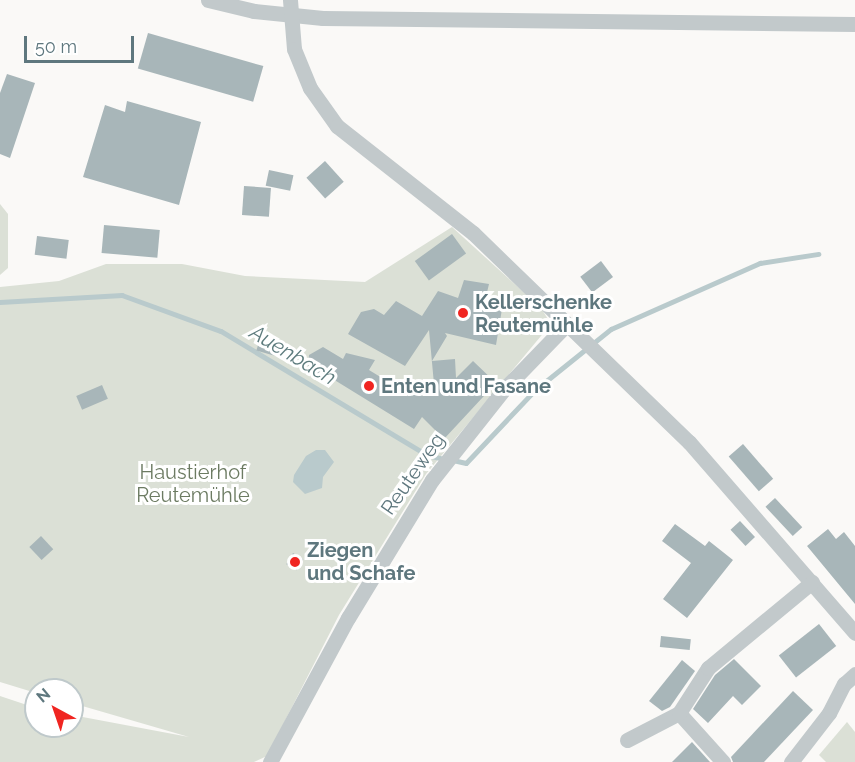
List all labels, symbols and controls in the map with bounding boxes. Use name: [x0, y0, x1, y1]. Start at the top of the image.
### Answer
scale bar: [27, 24, 136, 62]
text: 50 m: [35, 36, 77, 57]
place label: Kellerschenke Reutemühle: [475, 290, 612, 337]
marker: Kellerschenke Reutemühle: [456, 306, 470, 320]
water label: Auenbach: [245, 319, 341, 391]
place label: Enten und Fasane: [381, 374, 551, 398]
marker: Enten und Fasane: [362, 379, 376, 393]
street label: Reuteweg: [376, 428, 450, 520]
park label: Haustierhof Reutemühle: [136, 461, 250, 508]
place label: Ziegen und Schafe: [307, 538, 415, 585]
marker: Ziegen und Schafe: [288, 555, 302, 569]
north arrow: [24, 678, 84, 738]
text: N: [33, 684, 54, 707]

